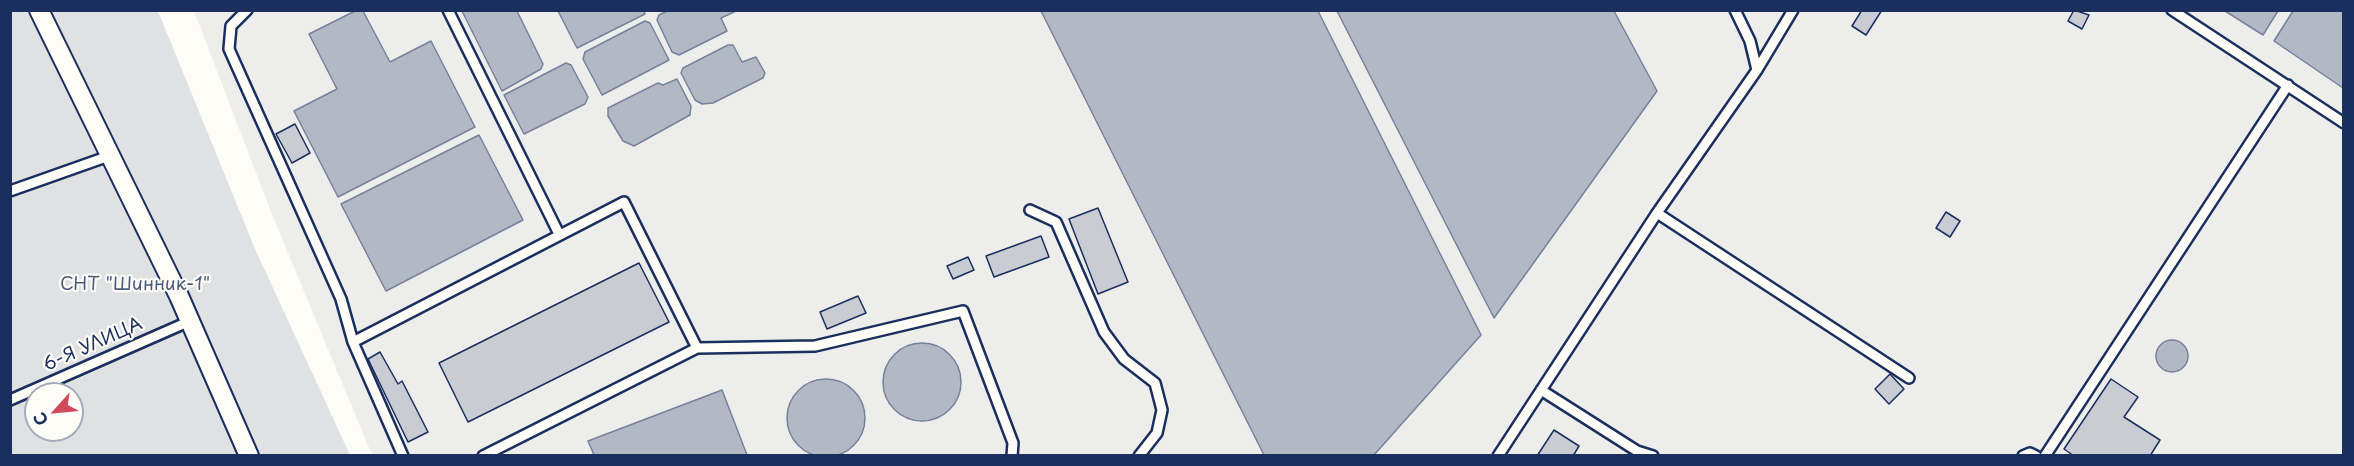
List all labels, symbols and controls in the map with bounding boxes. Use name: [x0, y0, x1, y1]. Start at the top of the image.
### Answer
park label: СНТ "Шинник-1": [60, 274, 210, 296]
street label: 6-Я УЛИЦА: [40, 314, 146, 376]
north arrow: [24, 382, 84, 442]
text: С: [26, 408, 53, 430]

